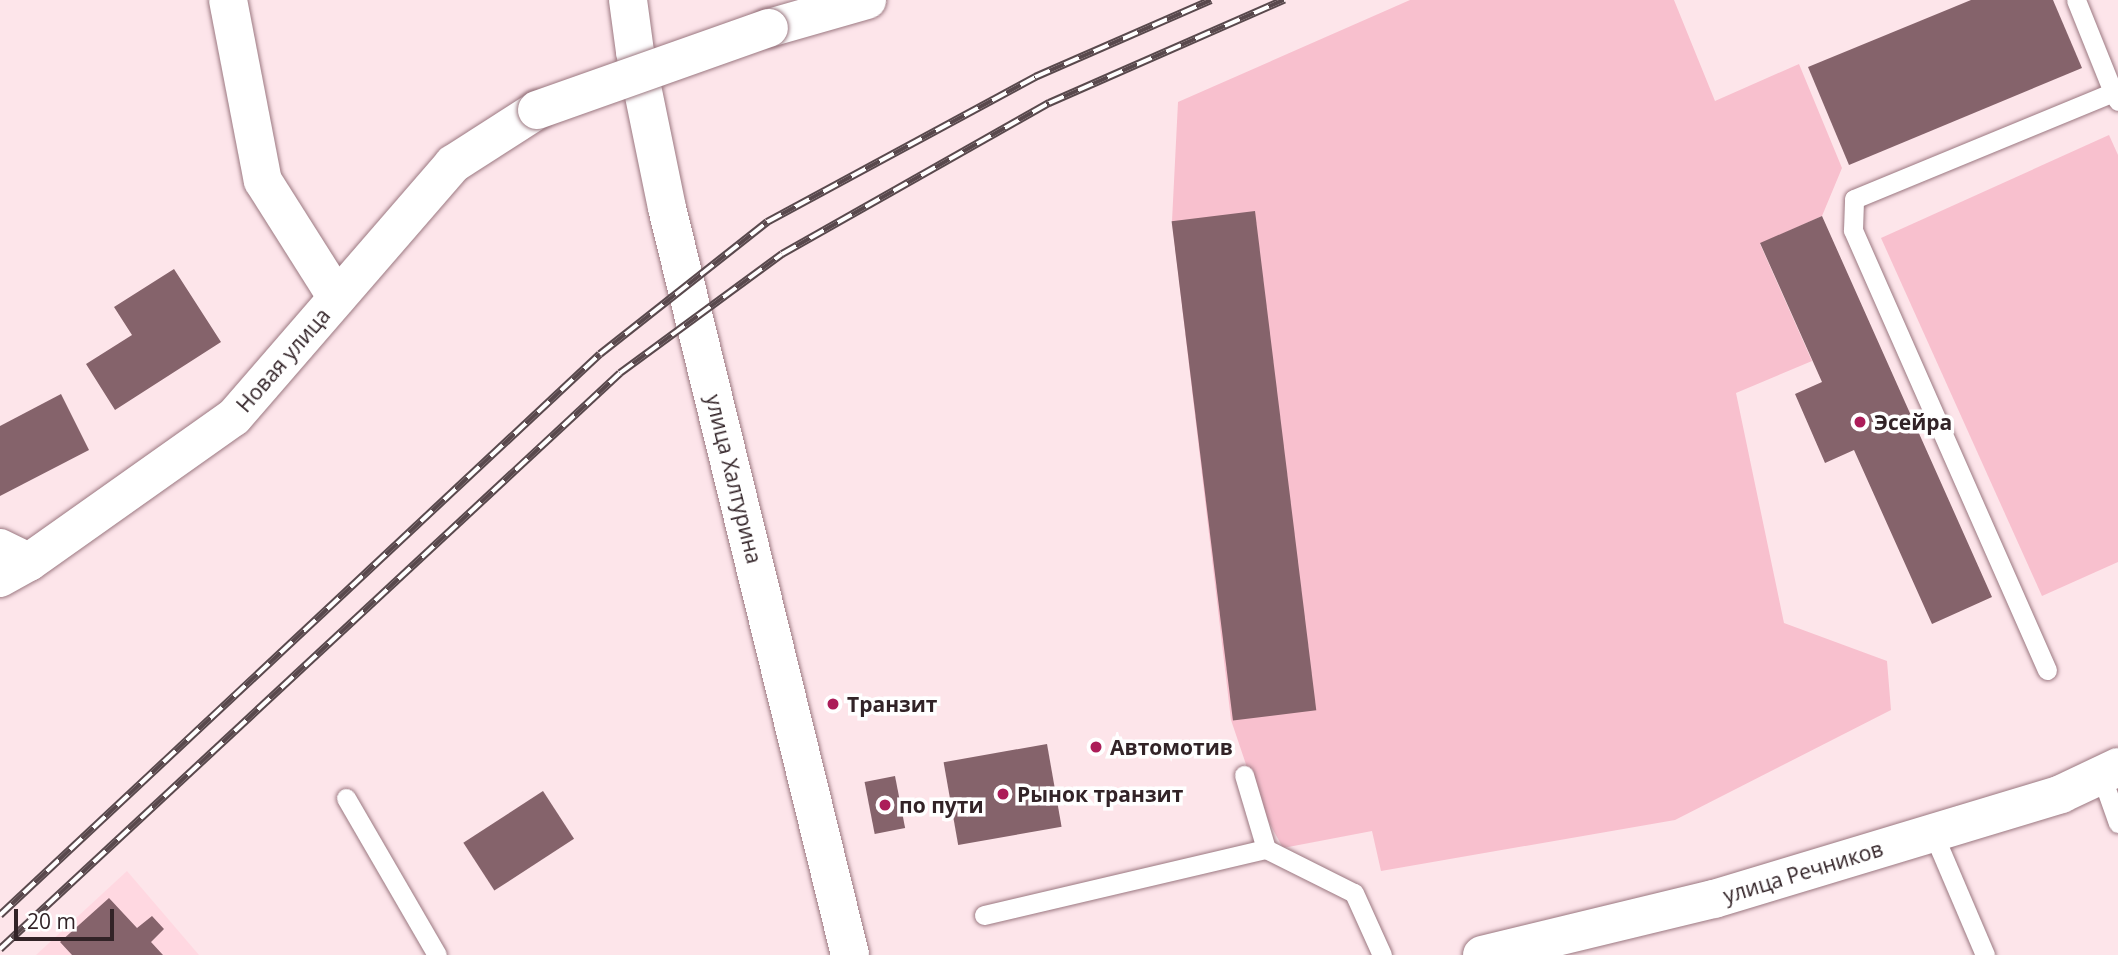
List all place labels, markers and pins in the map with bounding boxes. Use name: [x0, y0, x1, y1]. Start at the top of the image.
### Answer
place label: Эсейра: [1874, 409, 1952, 435]
marker: Эсейра: [1852, 414, 1868, 430]
place label: Транзит: [847, 691, 937, 717]
marker: Транзит: [825, 696, 841, 712]
place label: Автомотив: [1110, 734, 1233, 760]
marker: Автомотив: [1088, 739, 1104, 755]
place label: Рынок транзит: [1017, 781, 1183, 807]
marker: Рынок транзит: [995, 786, 1011, 802]
place label: по пути: [899, 792, 984, 818]
marker: по пути: [877, 797, 893, 813]

